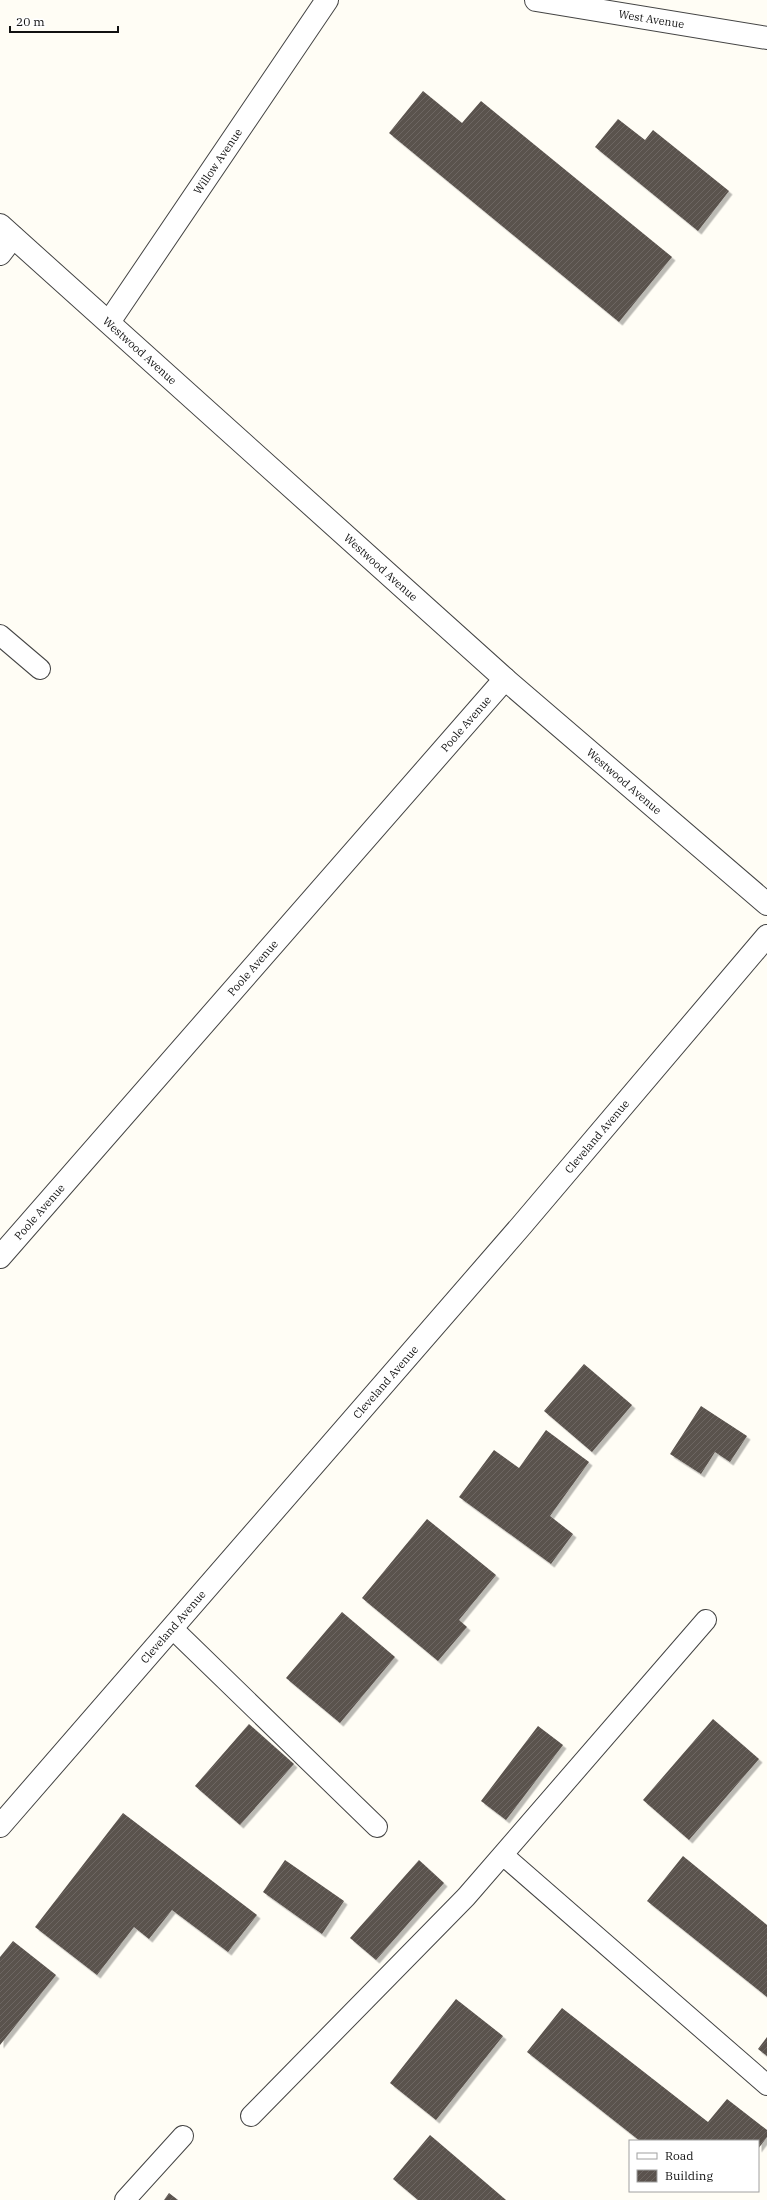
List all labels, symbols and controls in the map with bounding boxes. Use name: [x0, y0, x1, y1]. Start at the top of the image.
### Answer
street label: West Avenue: [617, 7, 685, 31]
scale bar: [10, 8, 118, 34]
text: 20 m: [16, 14, 45, 29]
street label: Willow Avenue: [191, 126, 245, 197]
street label: Westwood Avenue: [100, 314, 180, 387]
street label: Westwood Avenue: [341, 531, 421, 604]
street label: Poole Avenue: [438, 693, 494, 755]
street label: Westwood Avenue: [584, 745, 664, 817]
street label: Poole Avenue: [224, 937, 281, 999]
street label: Cleveland Avenue: [562, 1097, 632, 1176]
street label: Poole Avenue: [11, 1181, 68, 1243]
street label: Cleveland Avenue: [350, 1342, 421, 1421]
street label: Cleveland Avenue: [138, 1587, 209, 1666]
legend: [629, 2140, 759, 2192]
text: Road: [665, 2148, 694, 2163]
text: Building: [665, 2168, 713, 2183]

